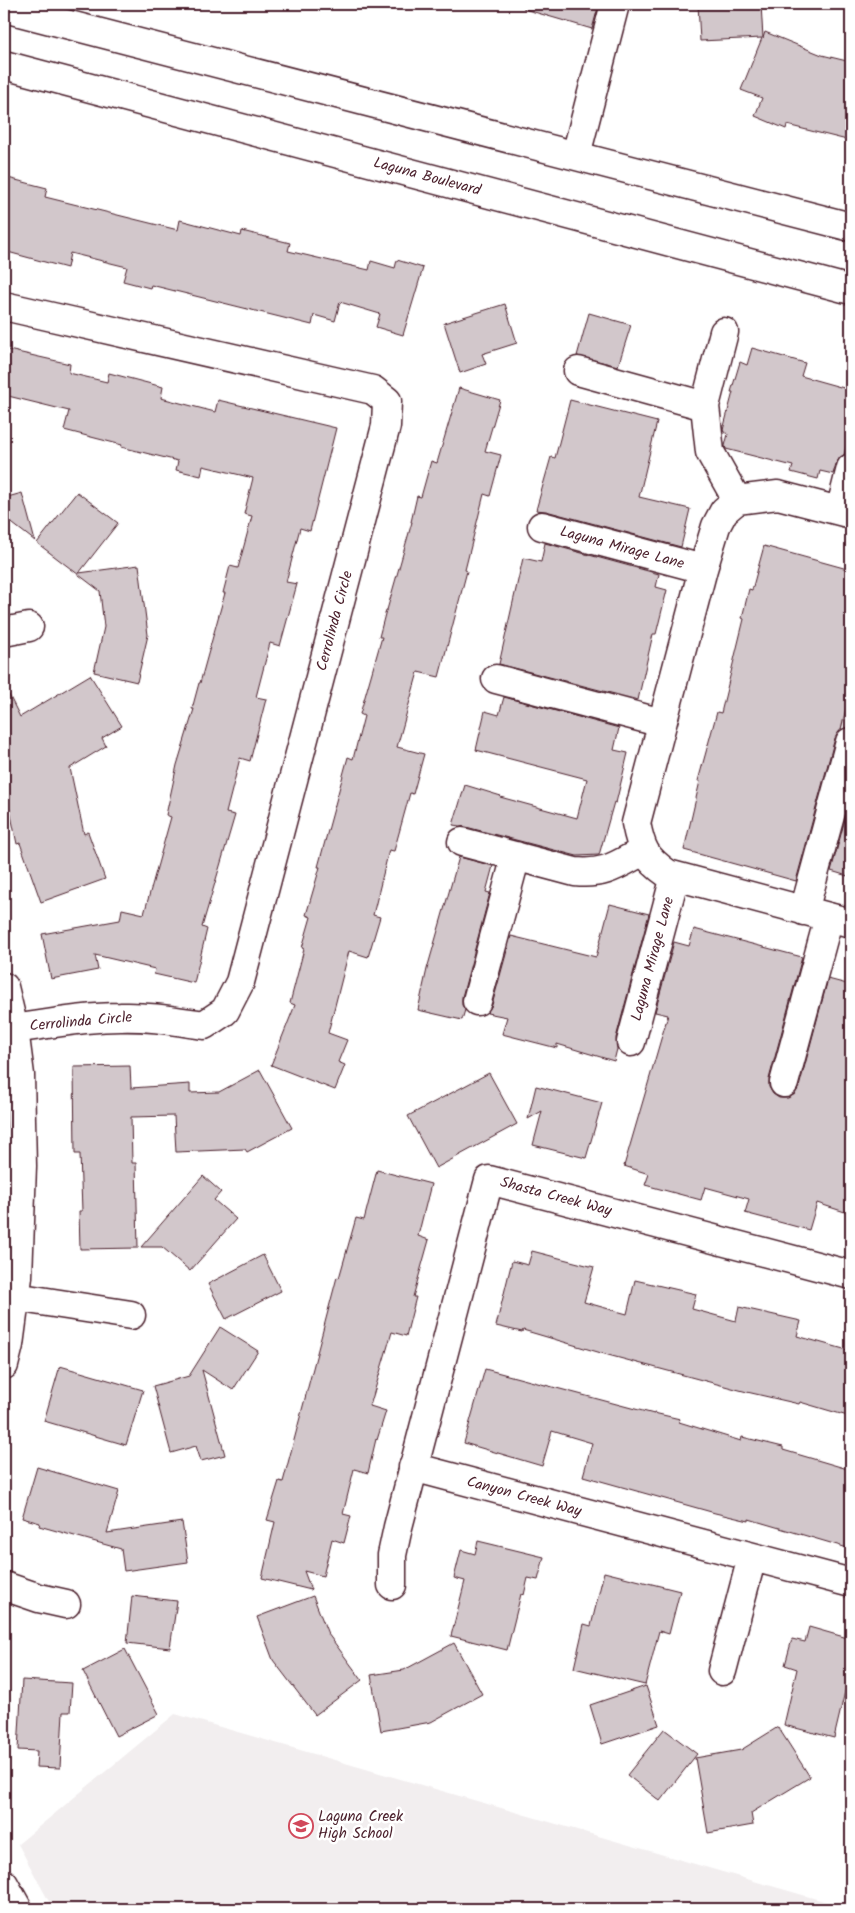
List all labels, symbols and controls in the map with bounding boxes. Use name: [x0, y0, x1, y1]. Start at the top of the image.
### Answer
street label: Laguna Boulevard: [371, 151, 484, 203]
street label: Laguna Mirage Lane: [557, 520, 687, 576]
street label: Cerrolinda Circle: [310, 568, 360, 674]
street label: Laguna Mirage Lane: [625, 894, 681, 1024]
street label: Cerrolinda Circle: [29, 1006, 134, 1038]
street label: Shasta Creek Way: [498, 1171, 615, 1224]
street label: Canyon Creek Way: [464, 1470, 585, 1524]
place label: Laguna Creek High School: [318, 1805, 404, 1846]
school or university icon: Laguna Creek High School: [288, 1813, 314, 1839]

